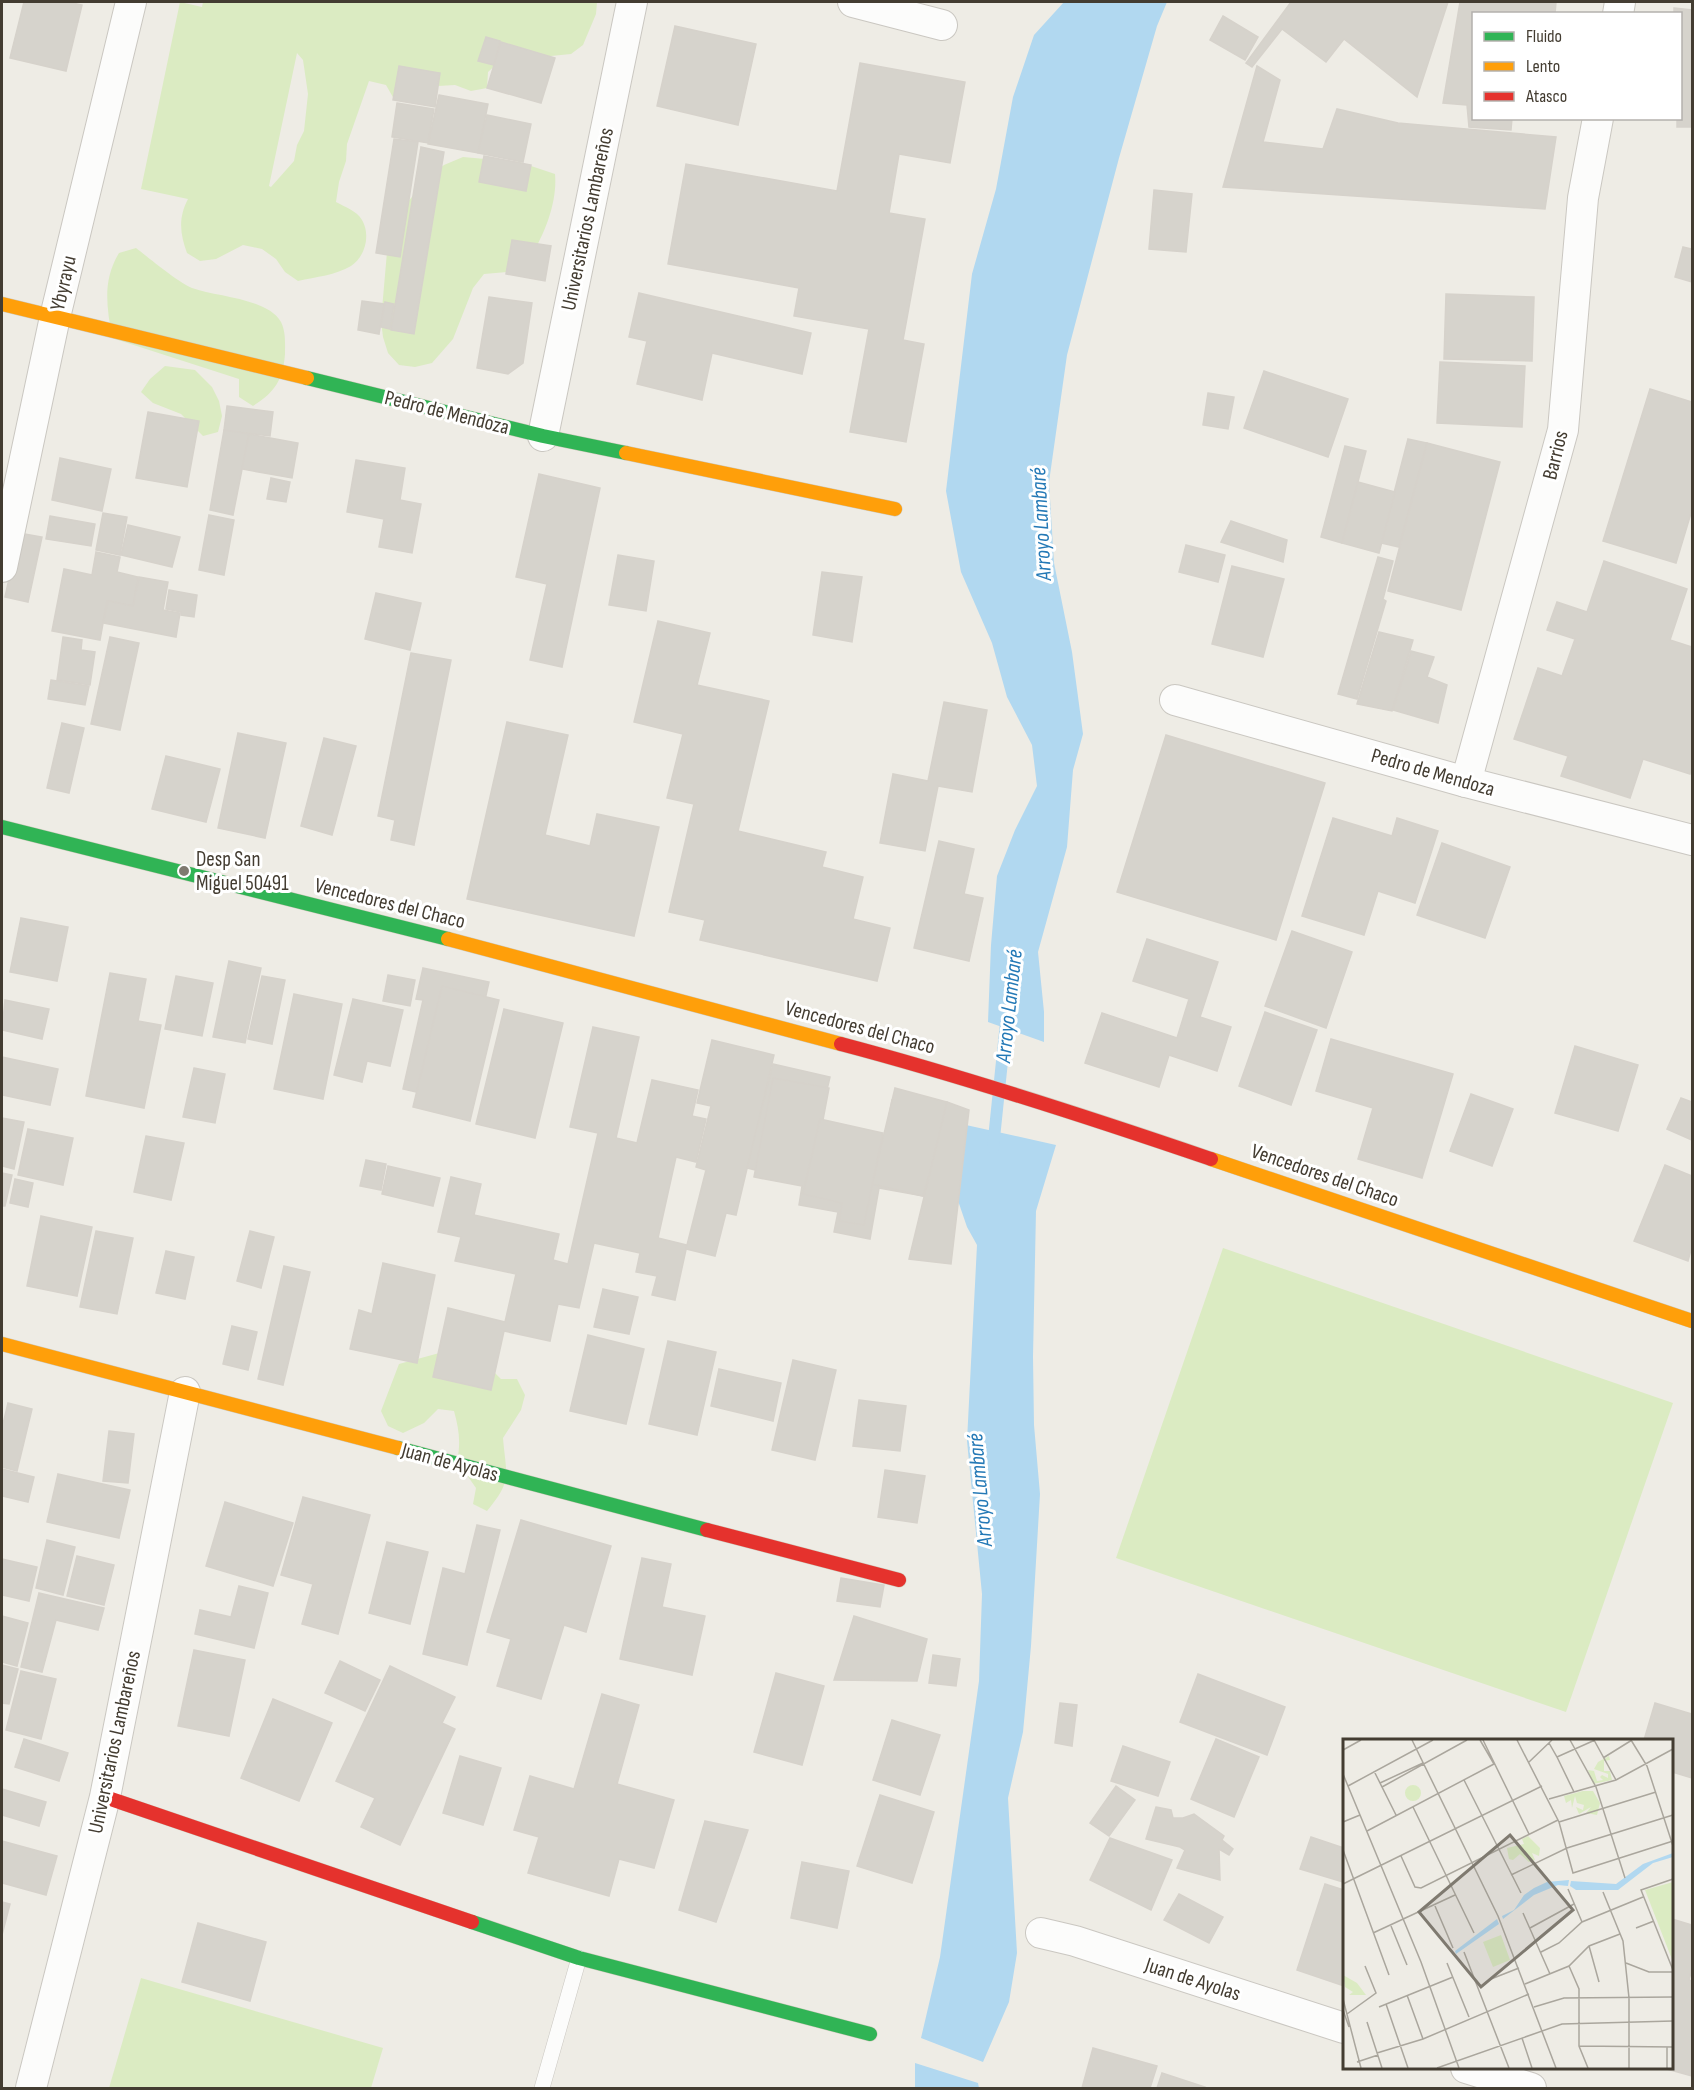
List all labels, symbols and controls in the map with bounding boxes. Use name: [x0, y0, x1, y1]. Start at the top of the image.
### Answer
legend: [1472, 12, 1682, 120]
text: Fluido: [1526, 26, 1562, 47]
text: Lento: [1526, 56, 1560, 77]
text: Atasco: [1525, 86, 1567, 107]
street label: Universitarios Lambareños: [556, 125, 619, 313]
street label: Ybyrayu: [45, 253, 82, 313]
street label: Pedro de Mendoza: [382, 385, 512, 440]
street label: Barrios: [1537, 428, 1574, 482]
water label: Arroyo Lambaré: [1025, 466, 1058, 582]
street label: Pedro de Mendoza: [1368, 743, 1497, 802]
place label: Desp San Miguel 50491: [196, 847, 289, 896]
marker: Desp San Miguel 50491: [177, 864, 191, 878]
street label: Vencedores del Chaco: [312, 873, 468, 934]
water label: Arroyo Lambaré: [990, 948, 1029, 1065]
street label: Vencedores del Chaco: [782, 995, 938, 1060]
street label: Vencedores del Chaco: [1248, 1139, 1402, 1212]
water label: Arroyo Lambaré: [962, 1432, 999, 1549]
street label: Juan de Ayolas: [398, 1437, 501, 1487]
street label: Universitarios Lambareños: [83, 1648, 146, 1836]
inset map: [1343, 1739, 1673, 2069]
street label: Juan de Ayolas: [1141, 1952, 1244, 2007]

